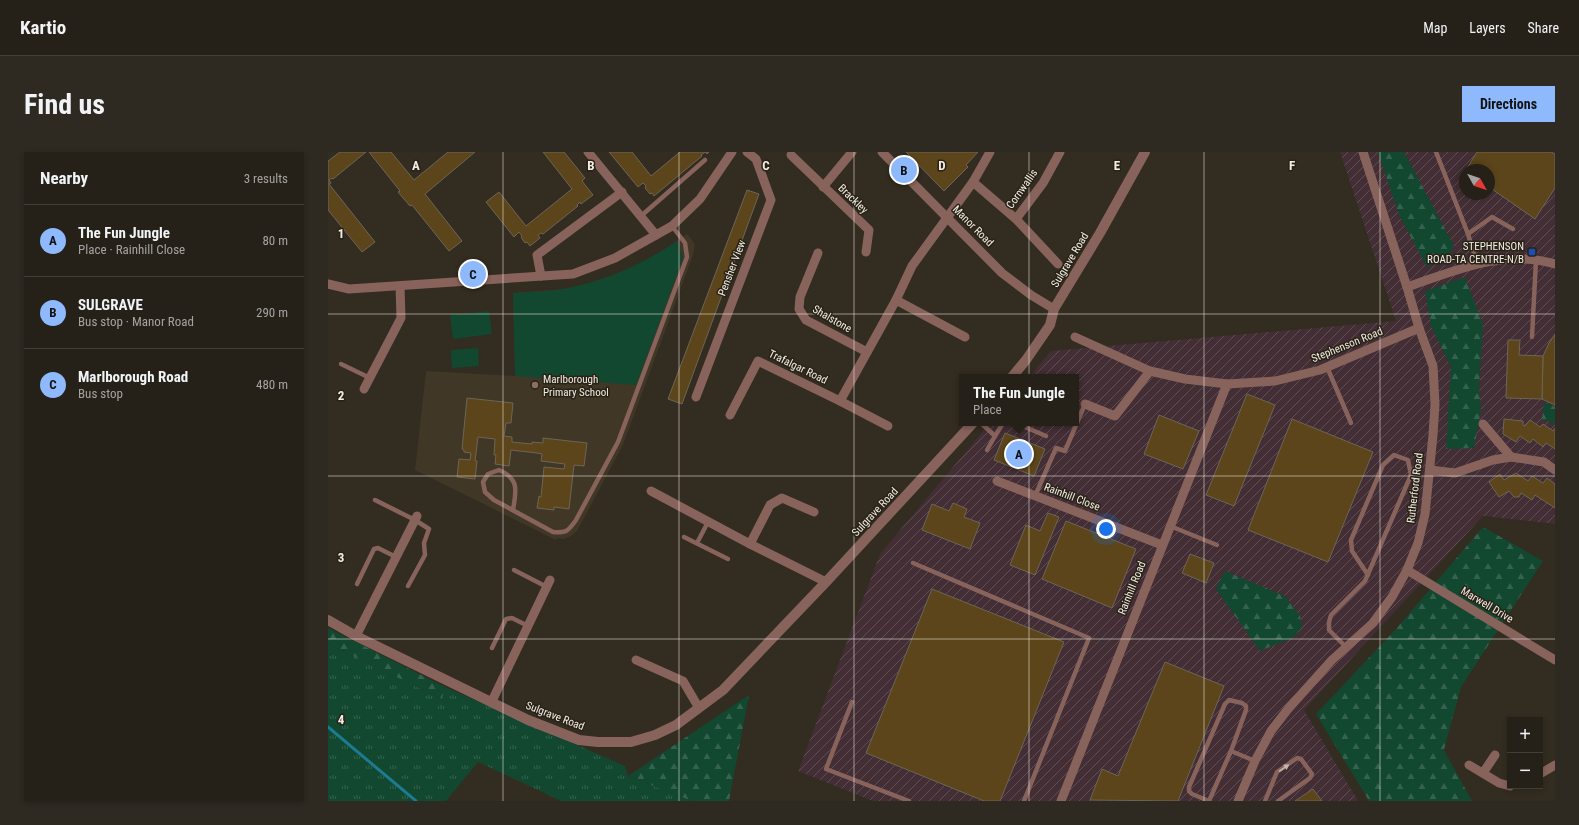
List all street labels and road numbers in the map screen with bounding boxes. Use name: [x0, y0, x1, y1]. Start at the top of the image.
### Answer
street label: Cornwallis: [1004, 167, 1040, 211]
street label: Brackley: [835, 182, 871, 217]
street label: Manor Road: [950, 203, 996, 249]
street label: Sulgrave Road: [1049, 230, 1091, 290]
street label: Pensher View: [715, 238, 749, 298]
street label: Shalstone: [810, 303, 854, 335]
street label: Stephenson Road: [1309, 325, 1385, 365]
street label: Trafalgar Road: [767, 347, 829, 387]
street label: Rutherford Road: [1404, 452, 1426, 524]
street label: Rainhill Close: [1042, 480, 1102, 514]
street label: Sulgrave Road: [849, 485, 901, 539]
street label: Rainhill Road: [1115, 559, 1149, 617]
street label: Marwell Drive: [1458, 584, 1516, 626]
street label: Sulgrave Road: [524, 699, 586, 733]

